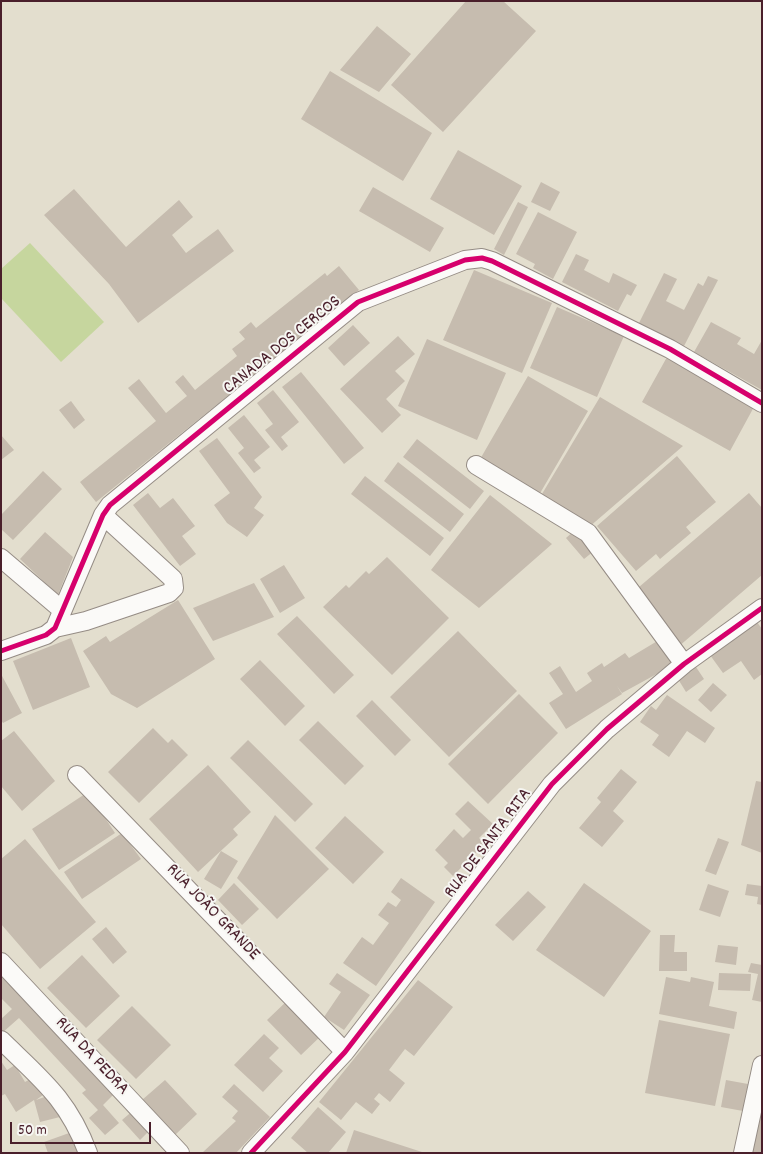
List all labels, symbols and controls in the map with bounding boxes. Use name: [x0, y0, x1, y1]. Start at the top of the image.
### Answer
street label: CANADA DOS CERCOS: [220, 292, 346, 400]
street label: RUA DE SANTA RITA: [441, 785, 537, 903]
street label: RUA JOÃO GRANDE: [160, 860, 264, 966]
street label: RUA DA PEDRA: [49, 1013, 133, 1101]
scale bar: [12, 1112, 154, 1144]
text: 50 m: [18, 1120, 47, 1142]

